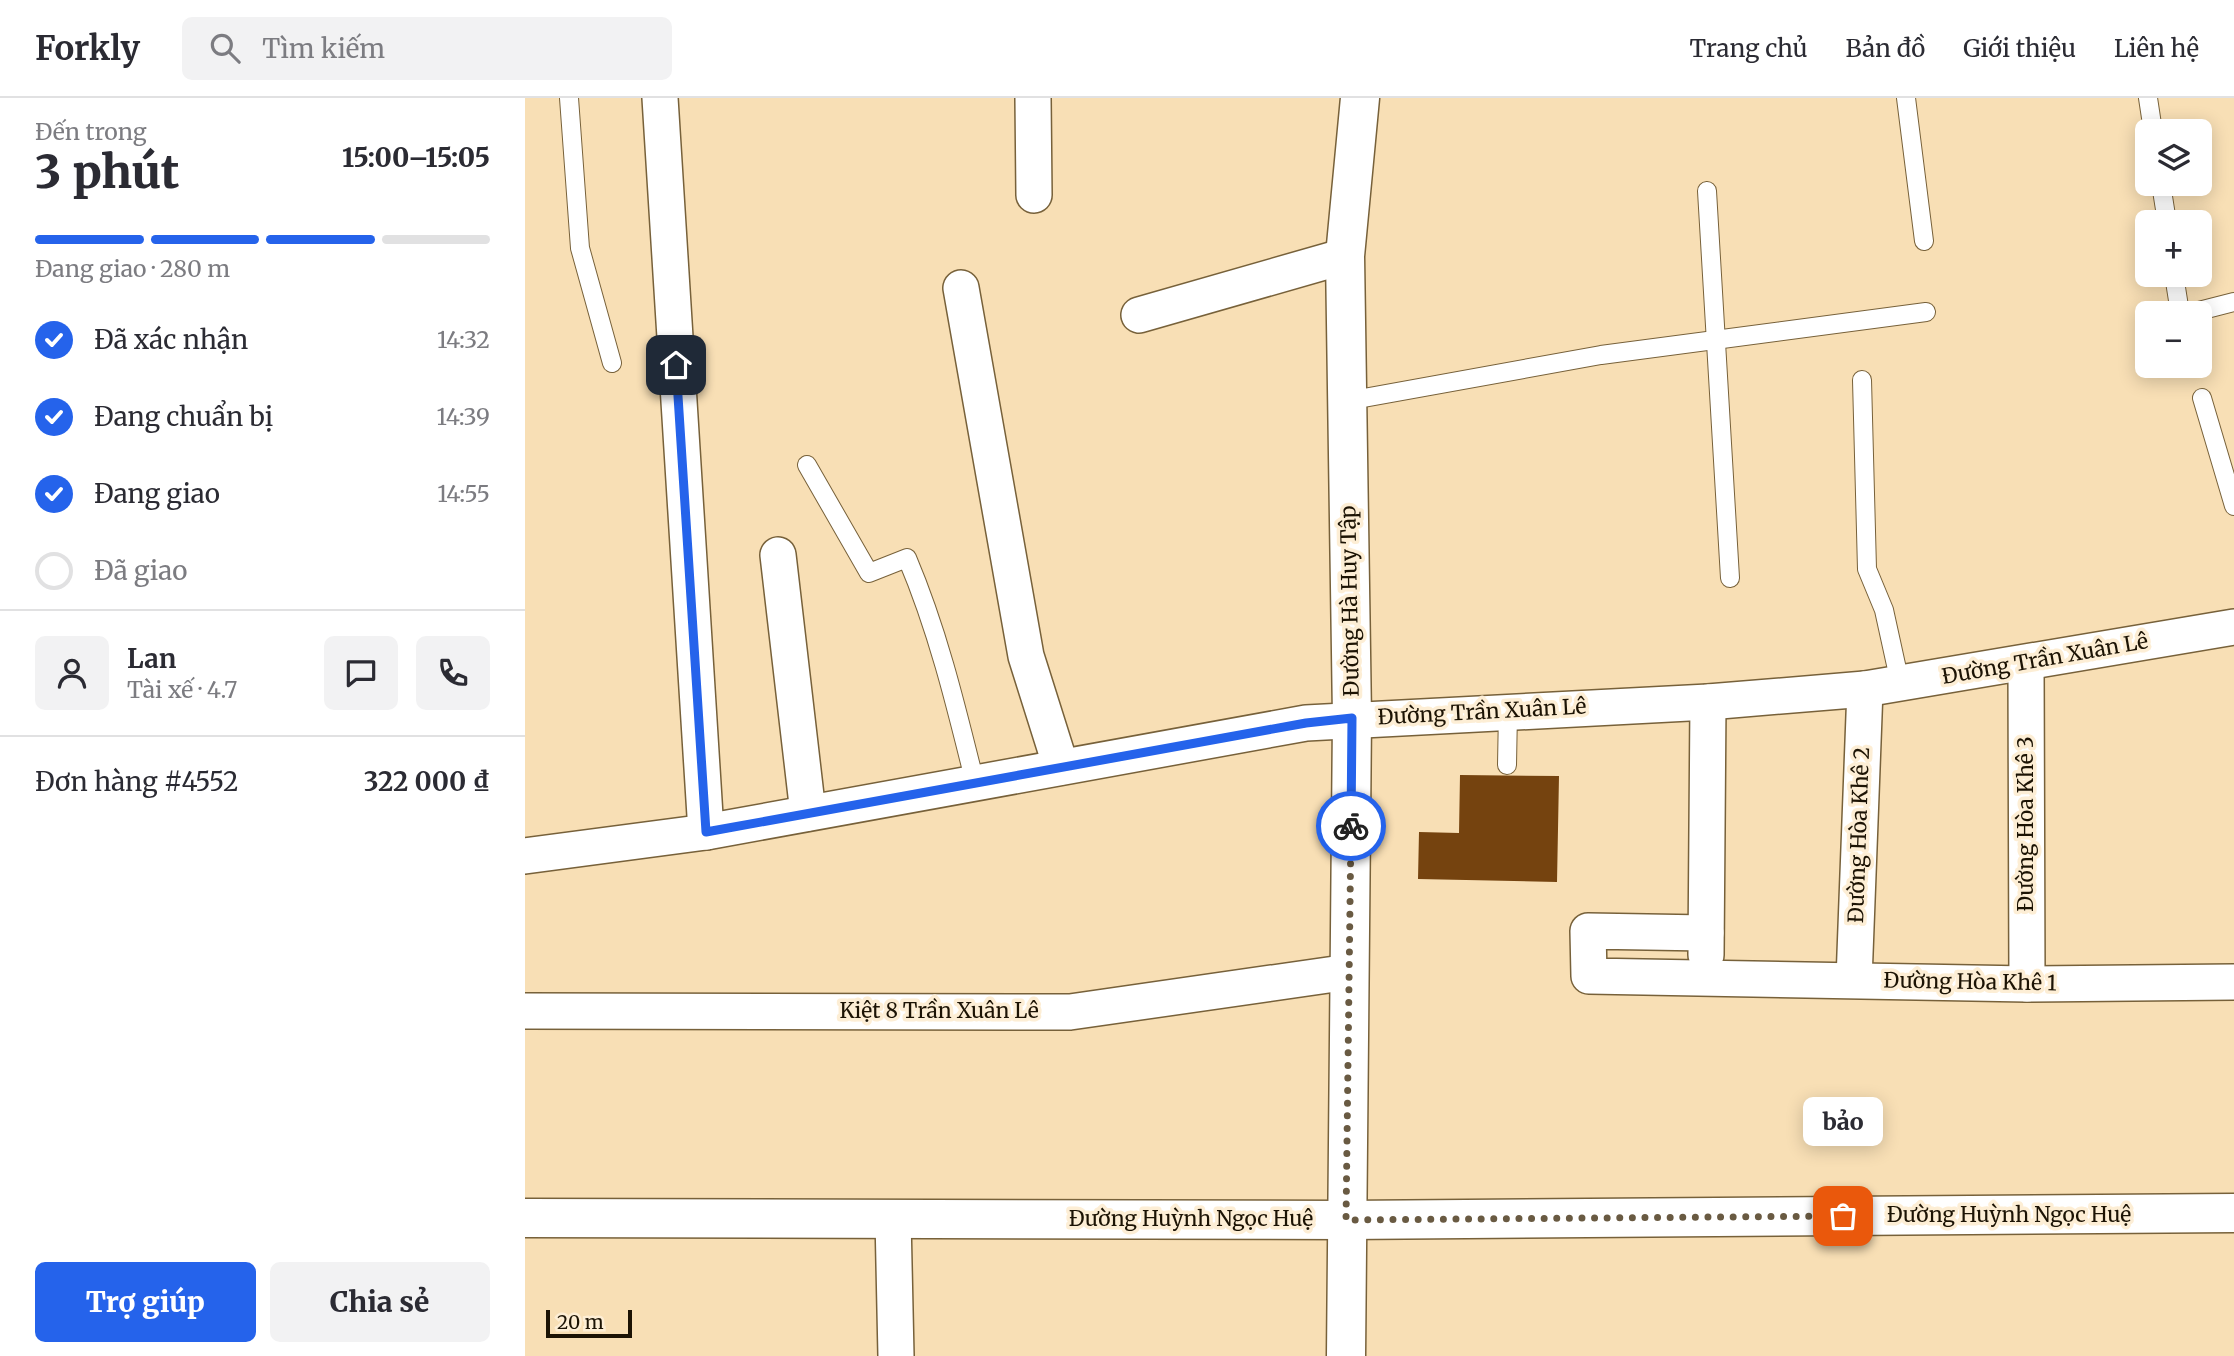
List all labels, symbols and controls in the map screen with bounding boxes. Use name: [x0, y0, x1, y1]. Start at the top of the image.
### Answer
search box: [182, 17, 672, 80]
text: Forkly: [35, 28, 140, 69]
icon: search: [206, 29, 244, 67]
text: Tìm kiếm: [262, 32, 385, 65]
text: Trang chủ: [1689, 33, 1808, 64]
text: Bản đồ: [1846, 33, 1925, 64]
text: Giới thiệu: [1963, 33, 2076, 64]
text: Liên hệ: [2114, 33, 2199, 64]
text: Đến trong: [35, 117, 147, 146]
map controls: [2135, 119, 2212, 378]
button: layers: [2135, 119, 2212, 196]
text: 15:00–15:05: [342, 141, 490, 174]
text: 3 phút: [35, 143, 179, 201]
button: +: [2135, 210, 2212, 287]
text: Đang giao · 280 m: [35, 254, 230, 283]
button: −: [2135, 301, 2212, 378]
icon: check: [35, 321, 73, 359]
text: Đã xác nhận: [94, 323, 248, 356]
text: 14:32: [437, 325, 490, 354]
pin: [646, 335, 706, 395]
icon: home: [657, 346, 695, 384]
icon: check: [35, 398, 73, 436]
text: Đang chuẩn bị: [94, 400, 273, 433]
text: 14:39: [437, 402, 490, 431]
icon: check: [35, 475, 73, 513]
text: Đang giao: [94, 477, 220, 510]
text: 14:55: [437, 479, 490, 508]
street label: Đường Hà Huy Tập: [1334, 505, 1365, 697]
text: Đã giao: [94, 554, 187, 587]
street label: Đường Trần Xuân Lê: [1940, 627, 2150, 690]
button: person: [35, 636, 109, 710]
button: chat: [324, 636, 398, 710]
button: phone: [416, 636, 490, 710]
text: Lan: [127, 642, 176, 675]
text: Tài xế · 4.7: [127, 675, 237, 704]
street label: Đường Trần Xuân Lê: [1377, 693, 1587, 730]
street label: Đường Hòa Khê 3: [2012, 736, 2039, 912]
street label: Đường Hòa Khê 2: [1842, 747, 1875, 923]
text: Đơn hàng #4552: [35, 765, 239, 798]
text: 322 000 ₫: [364, 765, 490, 798]
courier: [1316, 791, 1386, 861]
icon: bike: [1332, 807, 1370, 845]
street label: Đường Hòa Khê 1: [1883, 966, 2057, 997]
street label: Kiệt 8 Trần Xuân Lê: [839, 997, 1039, 1024]
callout: bảo: [1803, 1097, 1883, 1146]
text: bảo: [1822, 1107, 1864, 1136]
pin: [1813, 1186, 1873, 1246]
icon: bag: [1824, 1197, 1862, 1235]
street label: Đường Huỳnh Ngọc Huệ: [1887, 1201, 2131, 1228]
street label: Đường Huỳnh Ngọc Huệ: [1069, 1205, 1313, 1232]
button: Trợ giúp: [35, 1262, 256, 1342]
button: Chia sẻ: [270, 1262, 490, 1342]
scale bar: [546, 1307, 632, 1339]
text: 20 m: [557, 1310, 604, 1334]

